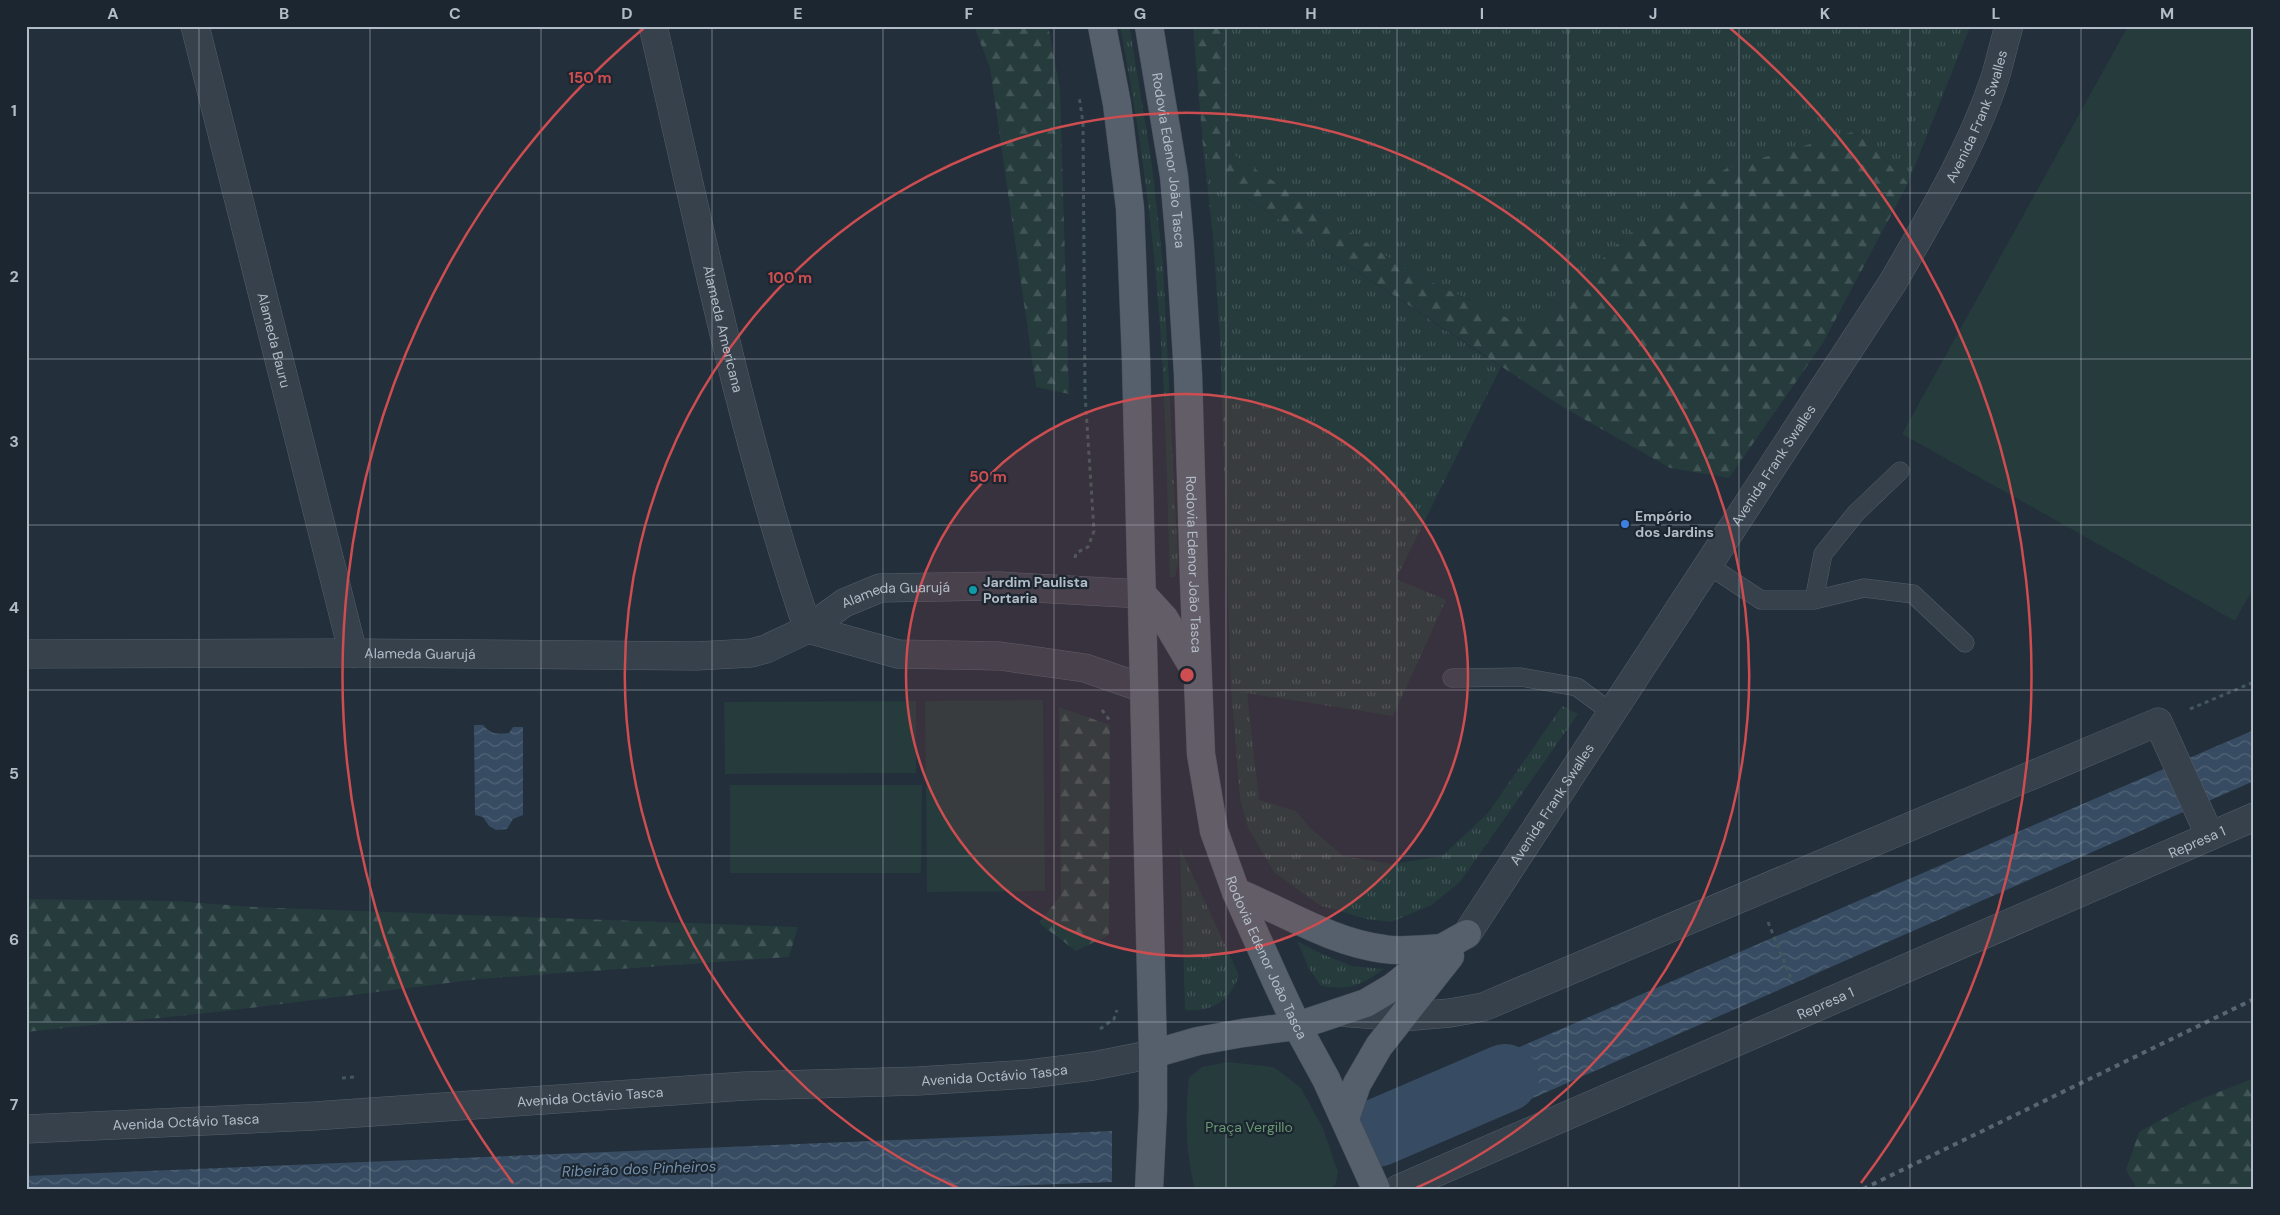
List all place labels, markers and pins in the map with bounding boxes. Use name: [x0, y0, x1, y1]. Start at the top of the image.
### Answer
place label: Empório dos Jardins: [1635, 507, 1714, 541]
marker: Empório dos Jardins: [1619, 518, 1631, 530]
place label: Jardim Paulista Portaria: [983, 573, 1088, 607]
marker: Jardim Paulista Portaria: [967, 584, 979, 596]
centre of rings: [1178, 666, 1196, 684]

